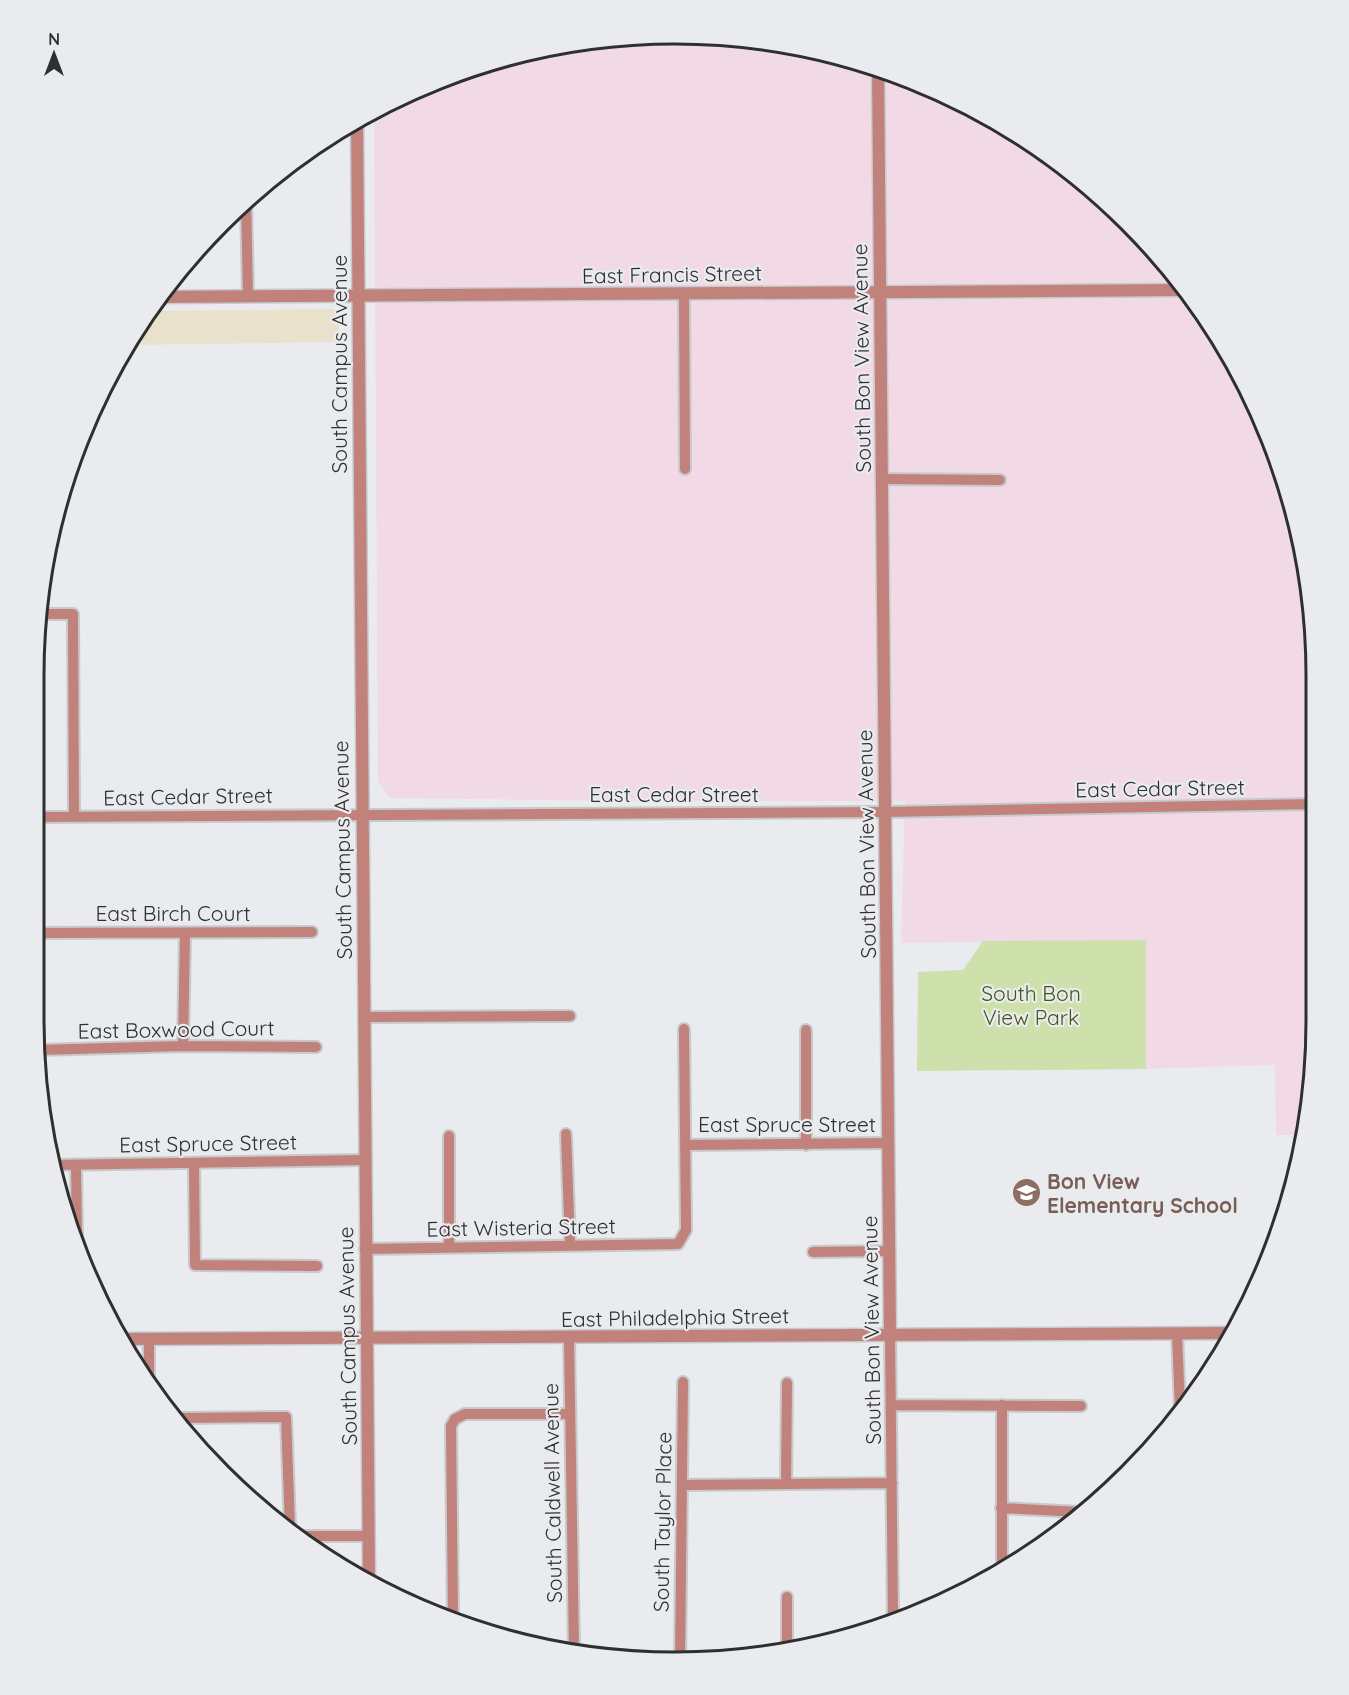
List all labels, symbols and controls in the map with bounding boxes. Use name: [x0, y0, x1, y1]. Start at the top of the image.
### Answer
north arrow: [24, 24, 84, 84]
text: N: [48, 29, 60, 49]
street label: South Bon View Avenue: [846, 243, 876, 473]
street label: South Campus Avenue: [326, 255, 352, 473]
street label: East Francis Street: [582, 259, 762, 289]
street label: South Bon View Avenue: [851, 729, 881, 959]
street label: South Campus Avenue: [327, 740, 357, 960]
street label: East Cedar Street: [1075, 774, 1245, 802]
street label: East Cedar Street: [589, 781, 759, 807]
street label: East Cedar Street: [103, 782, 273, 810]
street label: East Birch Court: [95, 900, 251, 926]
park label: South Bon View Park: [981, 980, 1081, 1030]
street label: East Boxwood Court: [77, 1014, 275, 1044]
street label: East Spruce Street: [698, 1111, 876, 1137]
street label: East Spruce Street: [119, 1128, 297, 1158]
place label: Bon View Elementary School: [1047, 1168, 1238, 1218]
school or university icon: Bon View Elementary School: [1010, 1177, 1042, 1209]
street label: East Wisteria Street: [426, 1212, 616, 1242]
street label: South Bon View Avenue: [856, 1215, 886, 1445]
street label: South Campus Avenue: [332, 1226, 362, 1446]
street label: East Philadelphia Street: [561, 1302, 789, 1332]
street label: South Caldwell Avenue: [537, 1383, 567, 1603]
street label: South Taylor Place: [647, 1432, 677, 1612]

